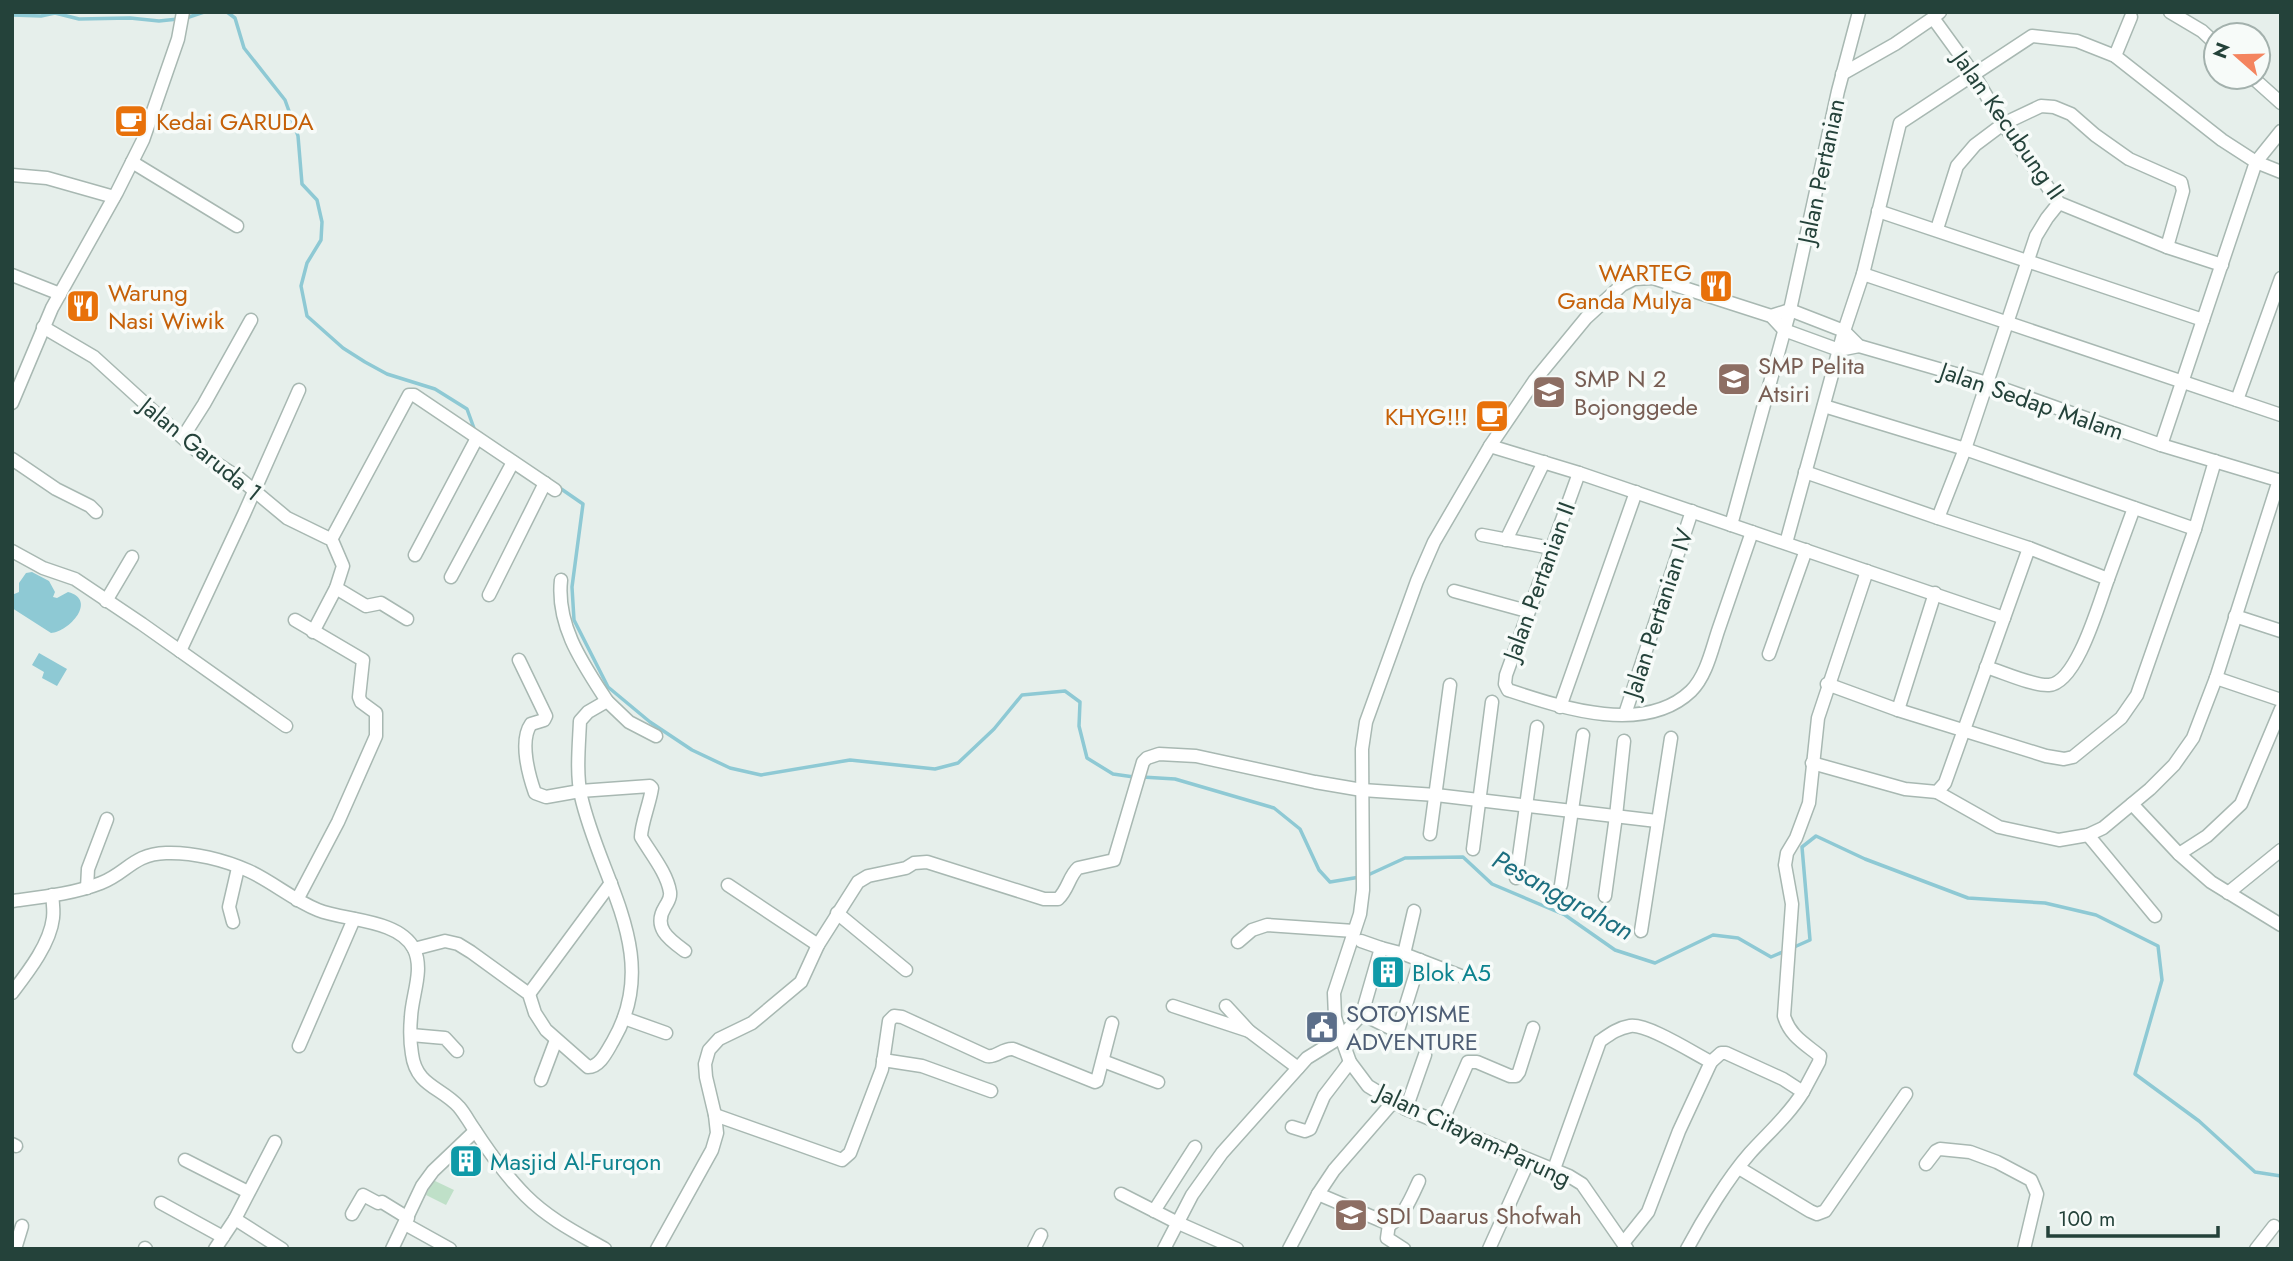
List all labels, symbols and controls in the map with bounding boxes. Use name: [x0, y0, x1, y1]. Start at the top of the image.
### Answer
north arrow: [2202, 21, 2272, 91]
text: N: [2206, 39, 2237, 62]
street label: Jalan Kecubung II: [1943, 41, 2074, 207]
street label: Jalan Pertanian: [1788, 95, 1853, 250]
cafe icon: Kedai GARUDA: [112, 102, 150, 140]
place label: Kedai GARUDA: [156, 104, 314, 139]
place label: WARTEG Ganda Mulya: [1557, 255, 1692, 318]
restaurant icon: WARTEG Ganda Mulya: [1697, 267, 1735, 305]
place label: Warung Nasi Wiwik: [108, 275, 225, 338]
restaurant icon: Warung Nasi Wiwik: [64, 287, 102, 325]
place label: SMP Pelita Atsiri: [1758, 348, 1865, 411]
street label: Jalan Sedap Malam: [1932, 352, 2129, 449]
school or university icon: SMP Pelita Atsiri: [1715, 360, 1753, 398]
place label: SMP N 2 Bojonggede: [1574, 361, 1698, 424]
school or university icon: SMP N 2 Bojonggede: [1530, 373, 1568, 411]
street label: Jalan Garuda 1: [130, 387, 270, 509]
cafe icon: KHYG!!!: [1473, 397, 1511, 435]
place label: KHYG!!!: [1385, 399, 1468, 434]
street label: Jalan Pertanian II: [1493, 497, 1584, 668]
street label: Jalan Pertanian IV: [1613, 524, 1702, 705]
water label: Pesanggrahan: [1485, 840, 1641, 950]
building icon: Blok A5: [1369, 953, 1407, 991]
place label: Blok A5: [1412, 955, 1491, 990]
place label: SOTOYISME ADVENTURE: [1346, 996, 1478, 1059]
public building icon: SOTOYISME ADVENTURE: [1303, 1008, 1341, 1046]
street label: Jalan Citayam-Parung: [1368, 1073, 1577, 1195]
building icon: Masjid Al-Furqon: [447, 1142, 485, 1180]
place label: Masjid Al-Furqon: [490, 1144, 662, 1179]
scale bar: [2048, 1194, 2218, 1238]
school or university icon: SDI Daarus Shofwah: [1332, 1196, 1370, 1234]
place label: SDI Daarus Shofwah: [1376, 1198, 1582, 1233]
text: 100 m: [2058, 1204, 2115, 1234]

